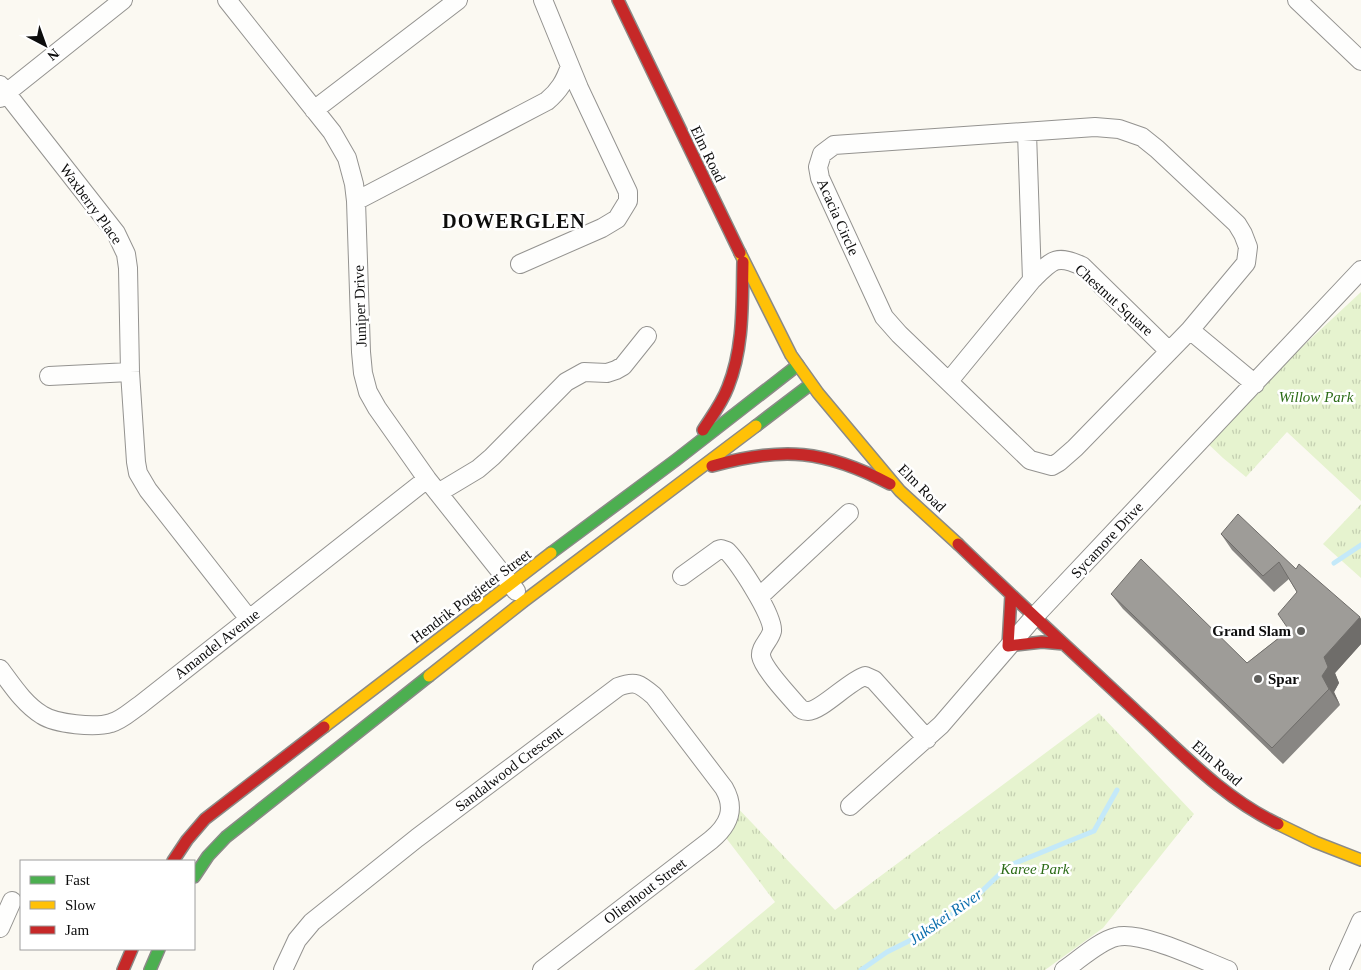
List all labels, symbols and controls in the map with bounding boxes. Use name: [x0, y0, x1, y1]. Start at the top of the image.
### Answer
north arrow: [20, 20, 70, 70]
text: N: [44, 45, 62, 63]
street label: Elm Road: [688, 123, 729, 185]
street label: Waxberry Place: [57, 161, 126, 247]
street label: Acacia Circle: [814, 176, 862, 258]
district label: DOWERGLEN: [442, 210, 586, 232]
street label: Chestnut Square: [1072, 261, 1156, 339]
street label: Juniper Drive: [351, 264, 369, 347]
park label: Willow Park: [1279, 389, 1354, 405]
street label: Elm Road: [895, 461, 949, 515]
street label: Sycamore Drive: [1068, 499, 1146, 581]
street label: Hendrik Potgieter Street: [408, 545, 535, 646]
street label: Amandel Avenue: [171, 606, 263, 682]
place label: Grand Slam: [1212, 623, 1292, 639]
marker: Grand Slam: [1295, 625, 1307, 637]
place label: Spar: [1268, 671, 1299, 687]
marker: Spar: [1252, 673, 1264, 685]
street label: Sandalwood Crescent: [452, 723, 567, 815]
street label: Elm Road: [1189, 737, 1245, 789]
street label: Olienhout Street: [601, 854, 690, 927]
legend: [20, 860, 195, 950]
park label: Karee Park: [999, 861, 1070, 877]
text: Fast: [65, 872, 91, 888]
water label: Jukskei River: [905, 884, 986, 948]
text: Slow: [65, 897, 96, 913]
text: Jam: [65, 922, 89, 938]

